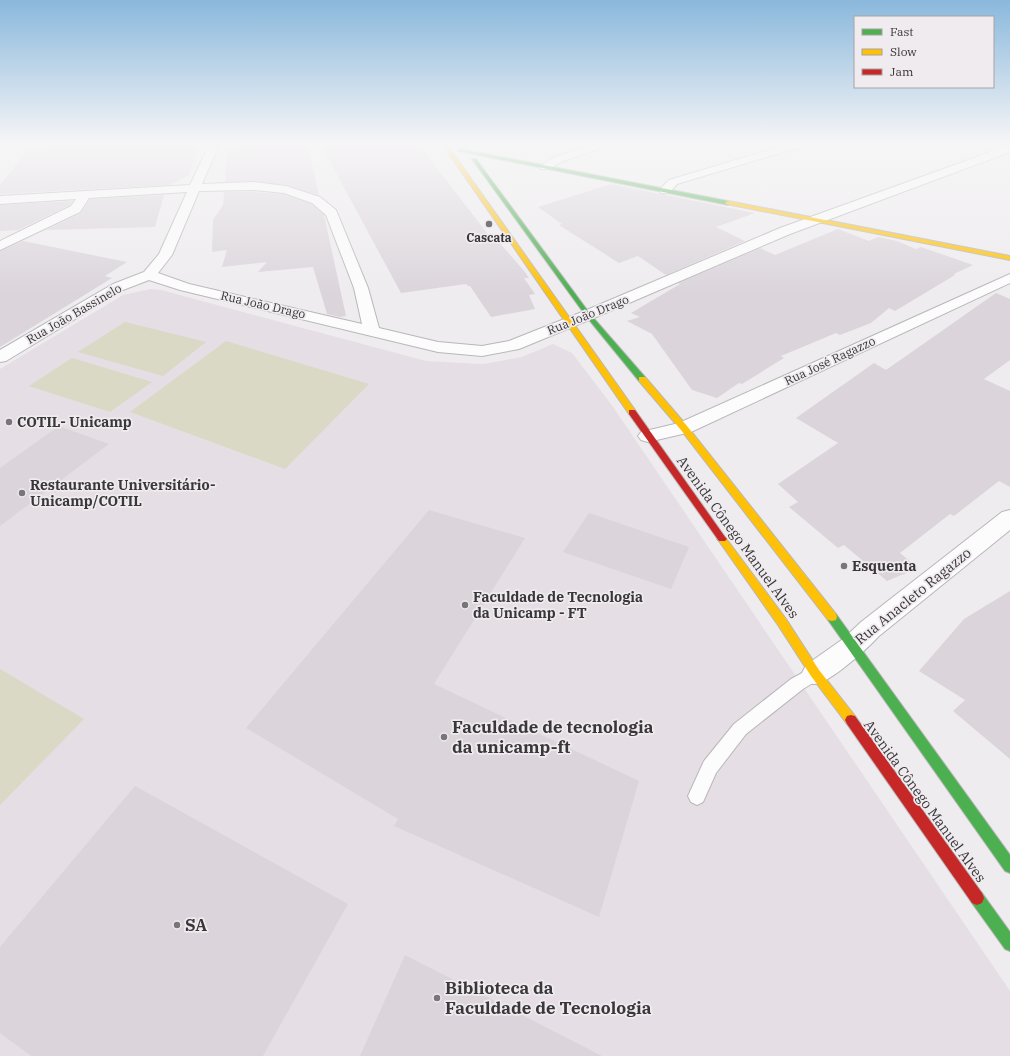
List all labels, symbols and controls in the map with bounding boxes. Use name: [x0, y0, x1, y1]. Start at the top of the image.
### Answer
legend: [854, 16, 994, 88]
text: Fast: [890, 24, 914, 39]
text: Slow: [890, 44, 917, 59]
text: Jam: [890, 64, 914, 79]
marker: Cascata: [484, 219, 494, 229]
place label: Cascata: [466, 230, 512, 245]
street label: Rua João Bassinelo: [23, 280, 124, 347]
street label: Rua João Drago: [219, 287, 307, 322]
street label: Rua João Drago: [545, 291, 631, 338]
street label: Rua José Ragazzo: [782, 333, 878, 388]
place label: COTIL- Unicamp: [17, 413, 132, 431]
marker: COTIL- Unicamp: [4, 417, 14, 427]
street label: Avenida Cônego Manuel Alves: [673, 452, 803, 622]
place label: Restaurante Universitário- Unicamp/COTIL: [30, 476, 216, 510]
marker: Restaurante Universitário- Unicamp/COTIL: [17, 488, 27, 498]
street label: Rua Anacleto Ragazzo: [851, 544, 975, 648]
place label: Esquenta: [852, 557, 917, 575]
marker: Esquenta: [839, 561, 849, 571]
place label: Faculdade de Tecnologia da Unicamp - FT: [473, 588, 643, 622]
marker: Faculdade de Tecnologia da Unicamp - FT: [460, 600, 470, 610]
place label: Faculdade de tecnologia da unicamp-ft: [452, 716, 654, 758]
street label: Avenida Cônego Manuel Alves: [860, 716, 990, 886]
marker: Faculdade de tecnologia da unicamp-ft: [439, 732, 449, 742]
place label: SA: [185, 914, 207, 936]
marker: SA: [172, 920, 182, 930]
place label: Biblioteca da Faculdade de Tecnologia: [445, 977, 652, 1019]
marker: Biblioteca da Faculdade de Tecnologia: [432, 993, 442, 1003]

